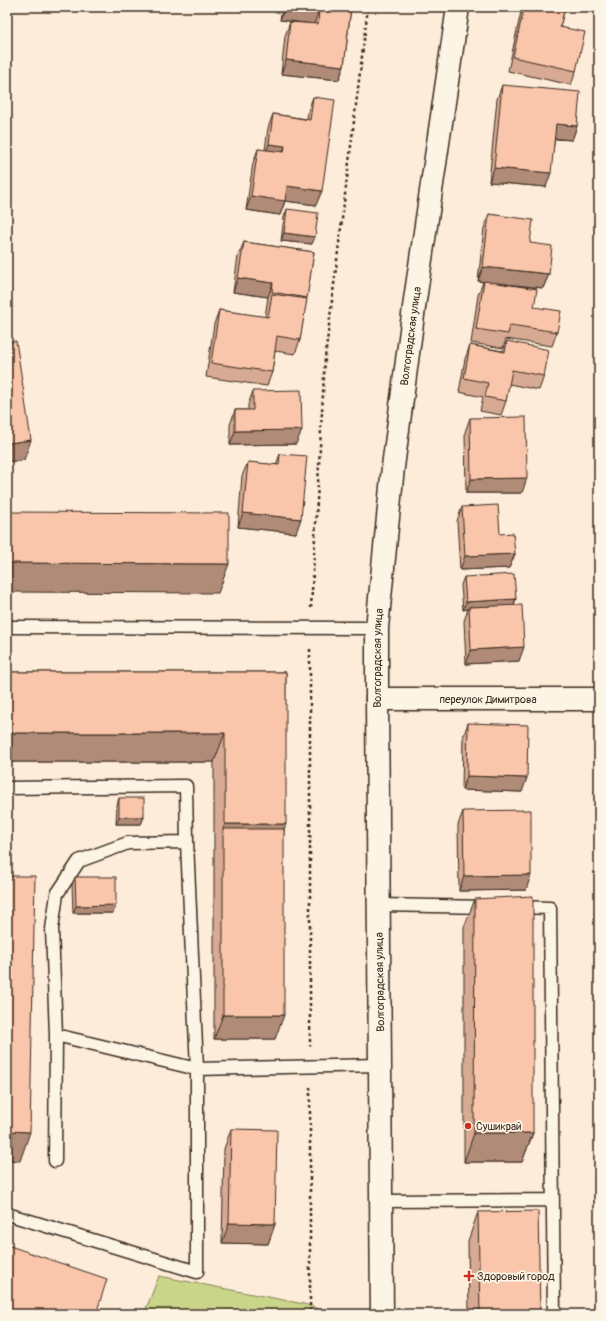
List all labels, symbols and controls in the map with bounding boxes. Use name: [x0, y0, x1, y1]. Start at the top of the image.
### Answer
street label: Волгоградская улица: [397, 286, 423, 386]
street label: Волгоградская улица: [370, 608, 385, 708]
street label: переулок Димитрова: [439, 693, 537, 706]
street label: Волгоградская улица: [373, 932, 387, 1032]
place label: Сушикрай: [476, 1120, 521, 1133]
marker: Сушикрай: [463, 1121, 473, 1131]
place label: Здоровый город: [477, 1270, 555, 1283]
marker: Здоровый город: [464, 1271, 474, 1281]

